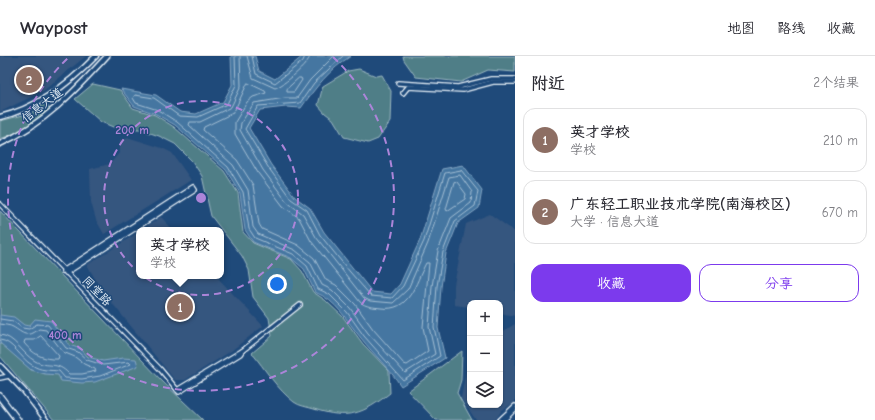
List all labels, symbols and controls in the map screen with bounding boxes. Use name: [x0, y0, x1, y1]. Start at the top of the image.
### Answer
text: Waypost: [20, 17, 88, 39]
text: 地图: [727, 20, 755, 37]
text: 路线: [777, 20, 805, 37]
text: 收藏: [827, 20, 855, 37]
pin: 2: [16, 65, 42, 95]
text: 附近: [531, 74, 565, 93]
text: 2个结果: [813, 75, 859, 90]
street label: 信息大道: [19, 85, 65, 125]
text: 200 m: [115, 123, 149, 137]
text: 英才学校: [570, 123, 630, 141]
text: 1: [542, 133, 548, 148]
text: 210 m: [823, 133, 858, 148]
text: 学校: [570, 142, 596, 157]
centre of rings: [194, 191, 208, 205]
text: 广东轻工职业技术学院(南海校区): [570, 195, 791, 213]
text: 2: [542, 205, 548, 220]
text: 670 m: [822, 205, 858, 220]
text: 大学 · 信息大道: [570, 214, 659, 229]
popup: [136, 227, 224, 279]
text: 英才学校: [150, 236, 210, 254]
text: 学校: [150, 255, 176, 270]
button: 收藏: [531, 264, 691, 302]
button: 分享: [699, 264, 859, 302]
street label: 同堂路: [79, 273, 115, 309]
your location: [267, 274, 287, 294]
pin: 1: [167, 292, 193, 322]
map controls: [467, 300, 503, 408]
button: +: [467, 300, 503, 336]
text: 400 m: [48, 328, 82, 342]
button: −: [467, 336, 503, 372]
button: layers: [467, 372, 503, 408]

